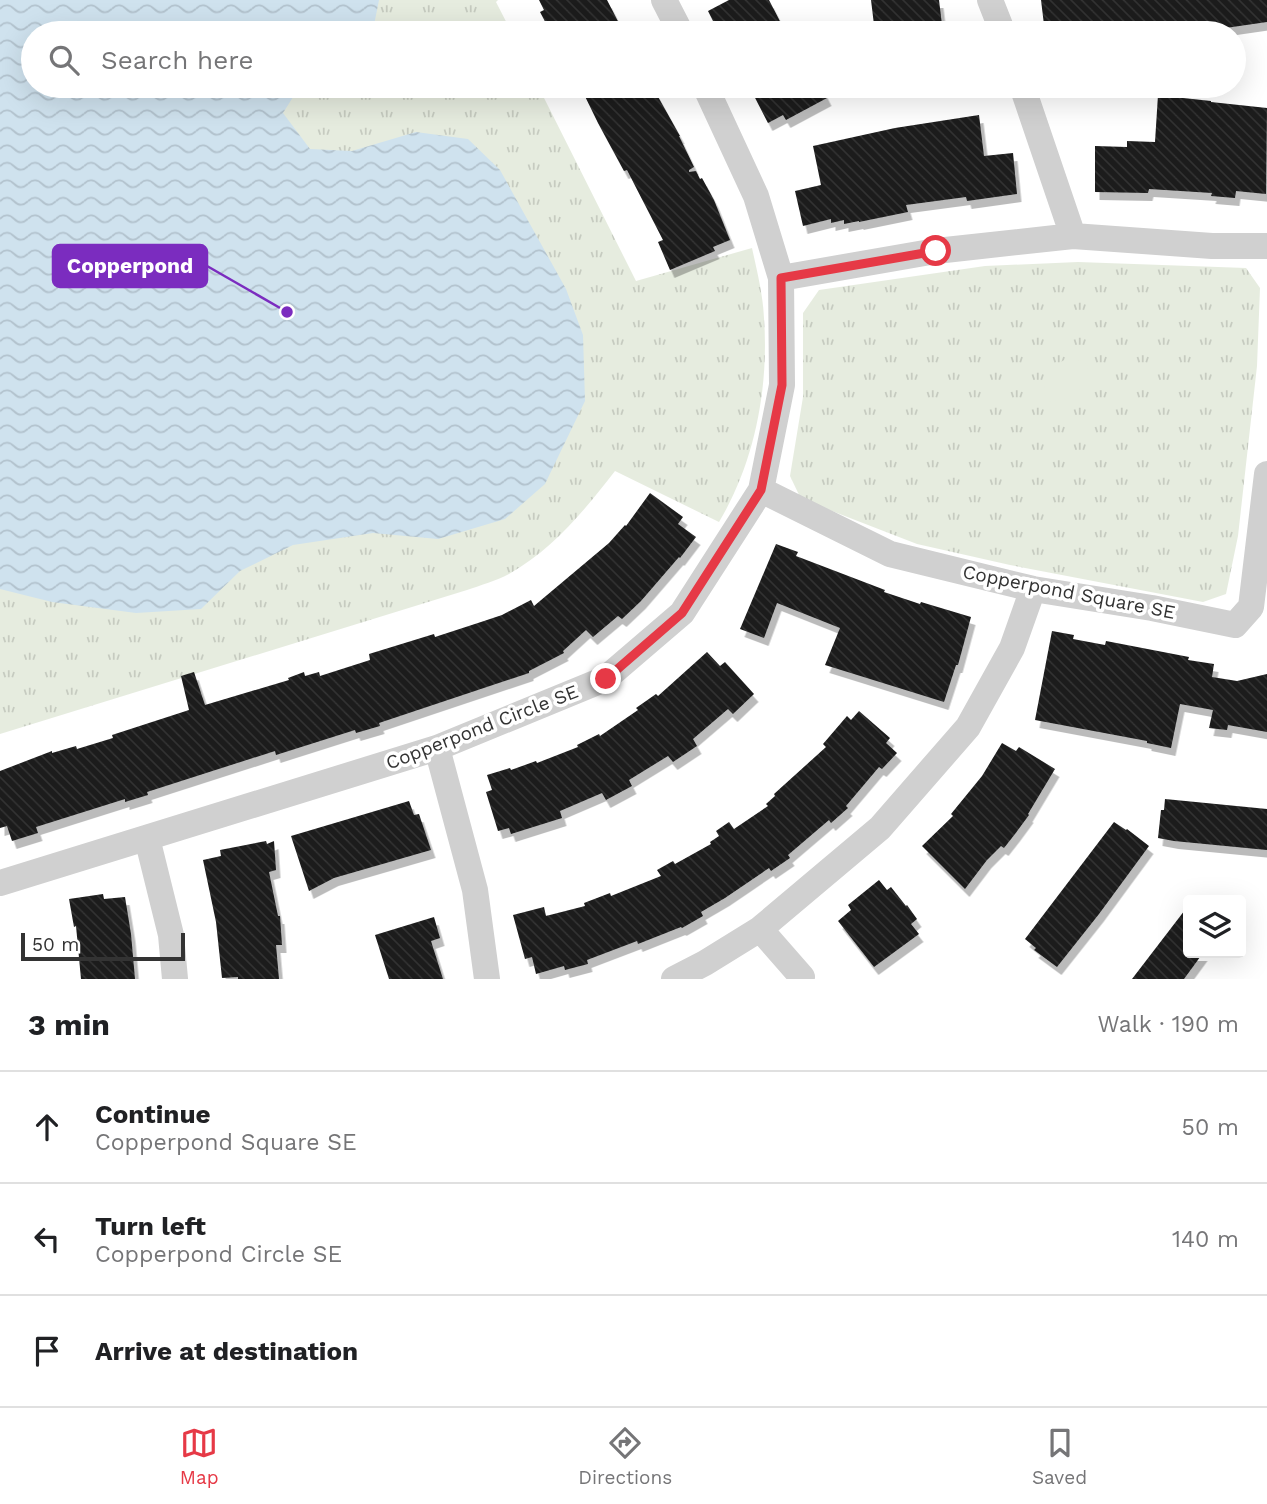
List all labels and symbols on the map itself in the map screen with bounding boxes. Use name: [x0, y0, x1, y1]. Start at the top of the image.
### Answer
route start: [920, 235, 951, 266]
callout: Copperpond: [53, 245, 207, 287]
text: Copperpond: [67, 253, 193, 278]
street label: Copperpond Square SE: [961, 560, 1177, 624]
route end: [590, 663, 621, 694]
street label: Copperpond Circle SE: [383, 680, 581, 774]
scale bar: [21, 930, 186, 962]

